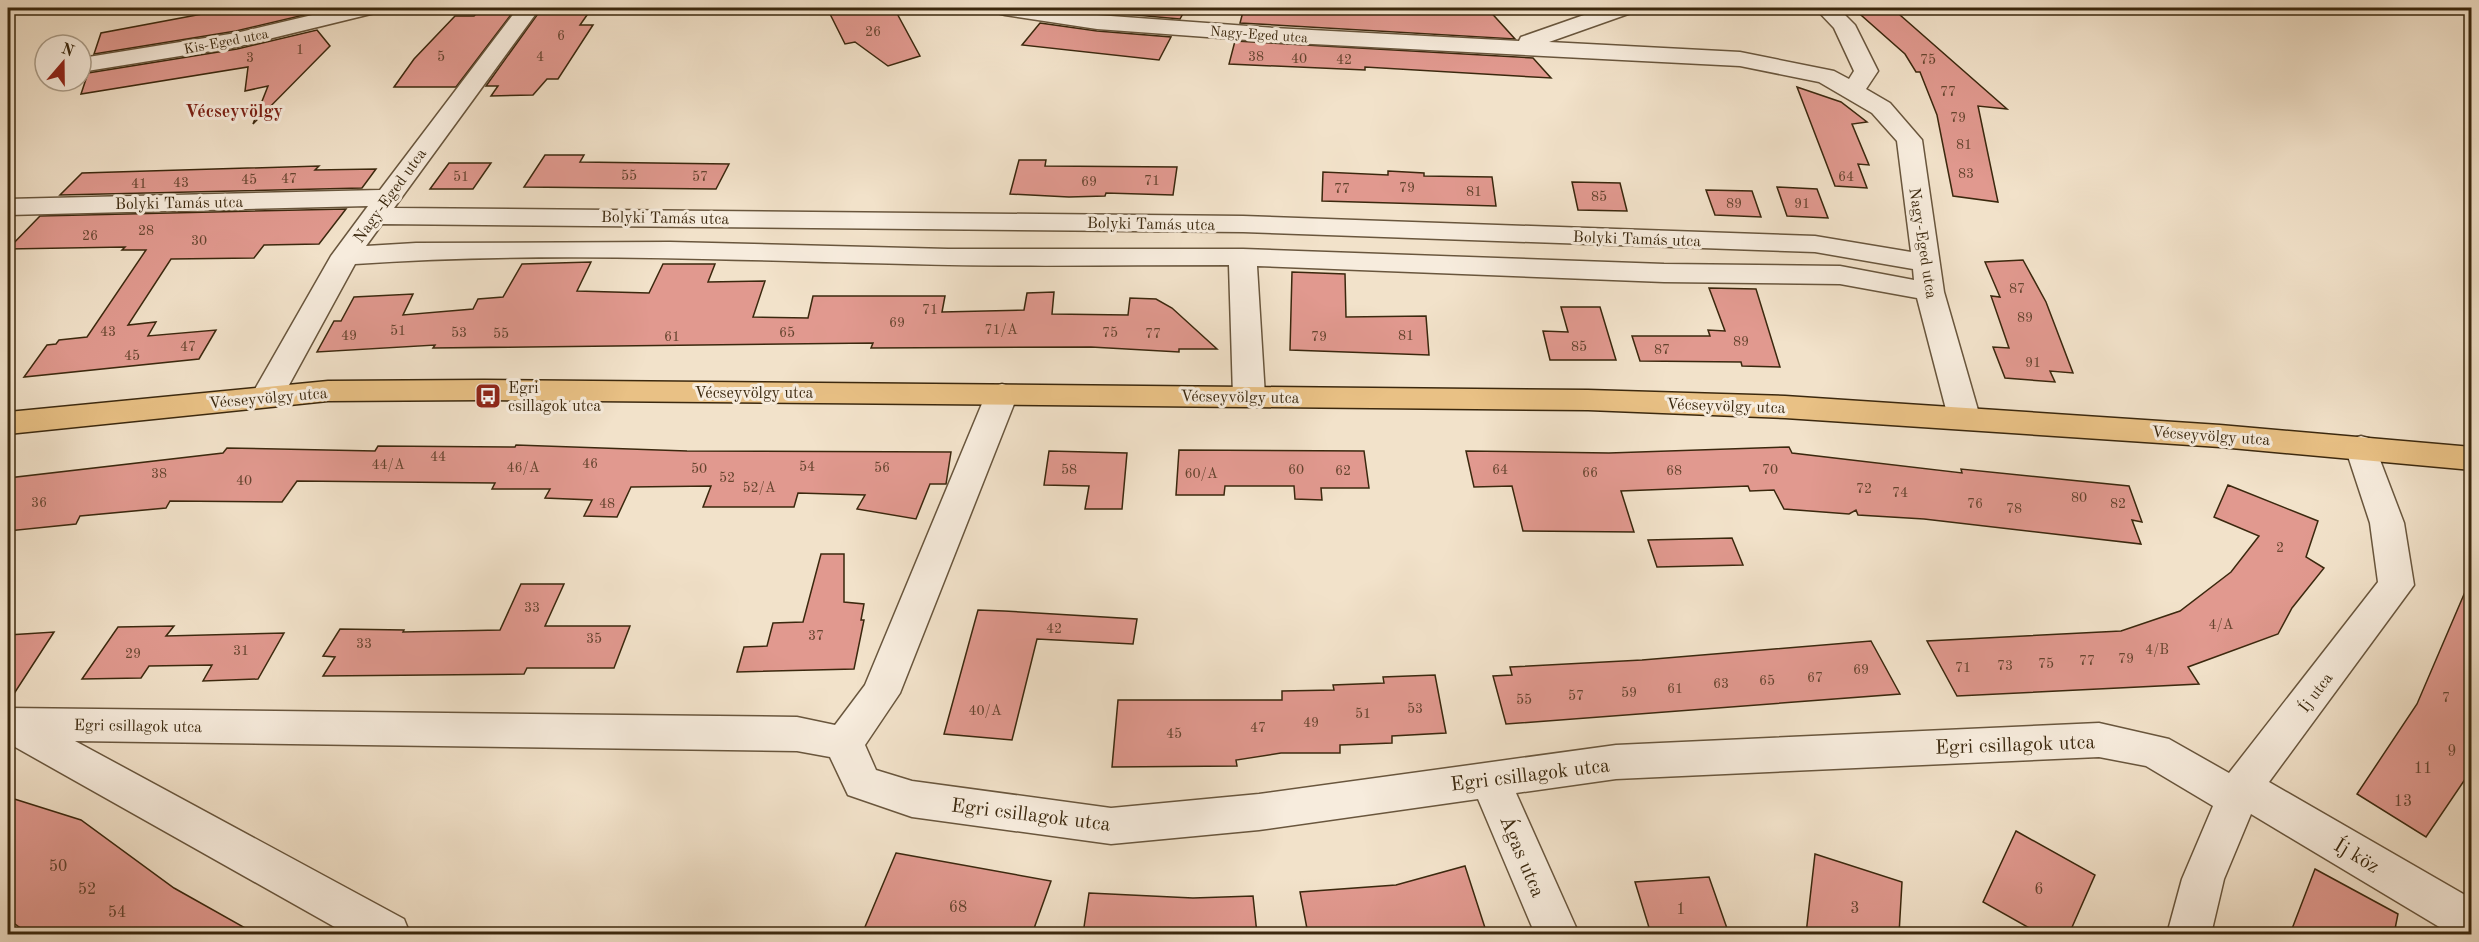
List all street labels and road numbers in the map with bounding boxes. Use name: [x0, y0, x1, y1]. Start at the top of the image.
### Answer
street label: Nagy-Eged utca: [1209, 25, 1308, 45]
street label: Kis-Eged utca: [183, 27, 270, 57]
street label: Nagy-Eged utca: [351, 146, 430, 246]
street label: Nagy-Eged utca: [1905, 187, 1939, 300]
street label: Bolyki Tamás utca: [115, 195, 243, 213]
street label: Bolyki Tamás utca: [601, 210, 729, 228]
street label: Bolyki Tamás utca: [1087, 216, 1215, 234]
street label: Bolyki Tamás utca: [1572, 230, 1701, 250]
street label: Vécseyvölgy utca: [208, 386, 328, 412]
street label: Vécseyvölgy utca: [694, 386, 814, 402]
street label: Vécseyvölgy utca: [1180, 389, 1300, 407]
street label: Vécseyvölgy utca: [1666, 397, 1786, 417]
street label: Vécseyvölgy utca: [2151, 425, 2271, 449]
street label: Íj utca: [2293, 668, 2337, 716]
street label: Egri csillagok utca: [74, 718, 202, 736]
street label: Egri csillagok utca: [1935, 733, 2096, 759]
street label: Egri csillagok utca: [1449, 756, 1611, 796]
street label: Egri csillagok utca: [950, 796, 1112, 836]
street label: Ágas utca: [1495, 812, 1550, 901]
street label: Íj köz: [2330, 833, 2384, 878]

